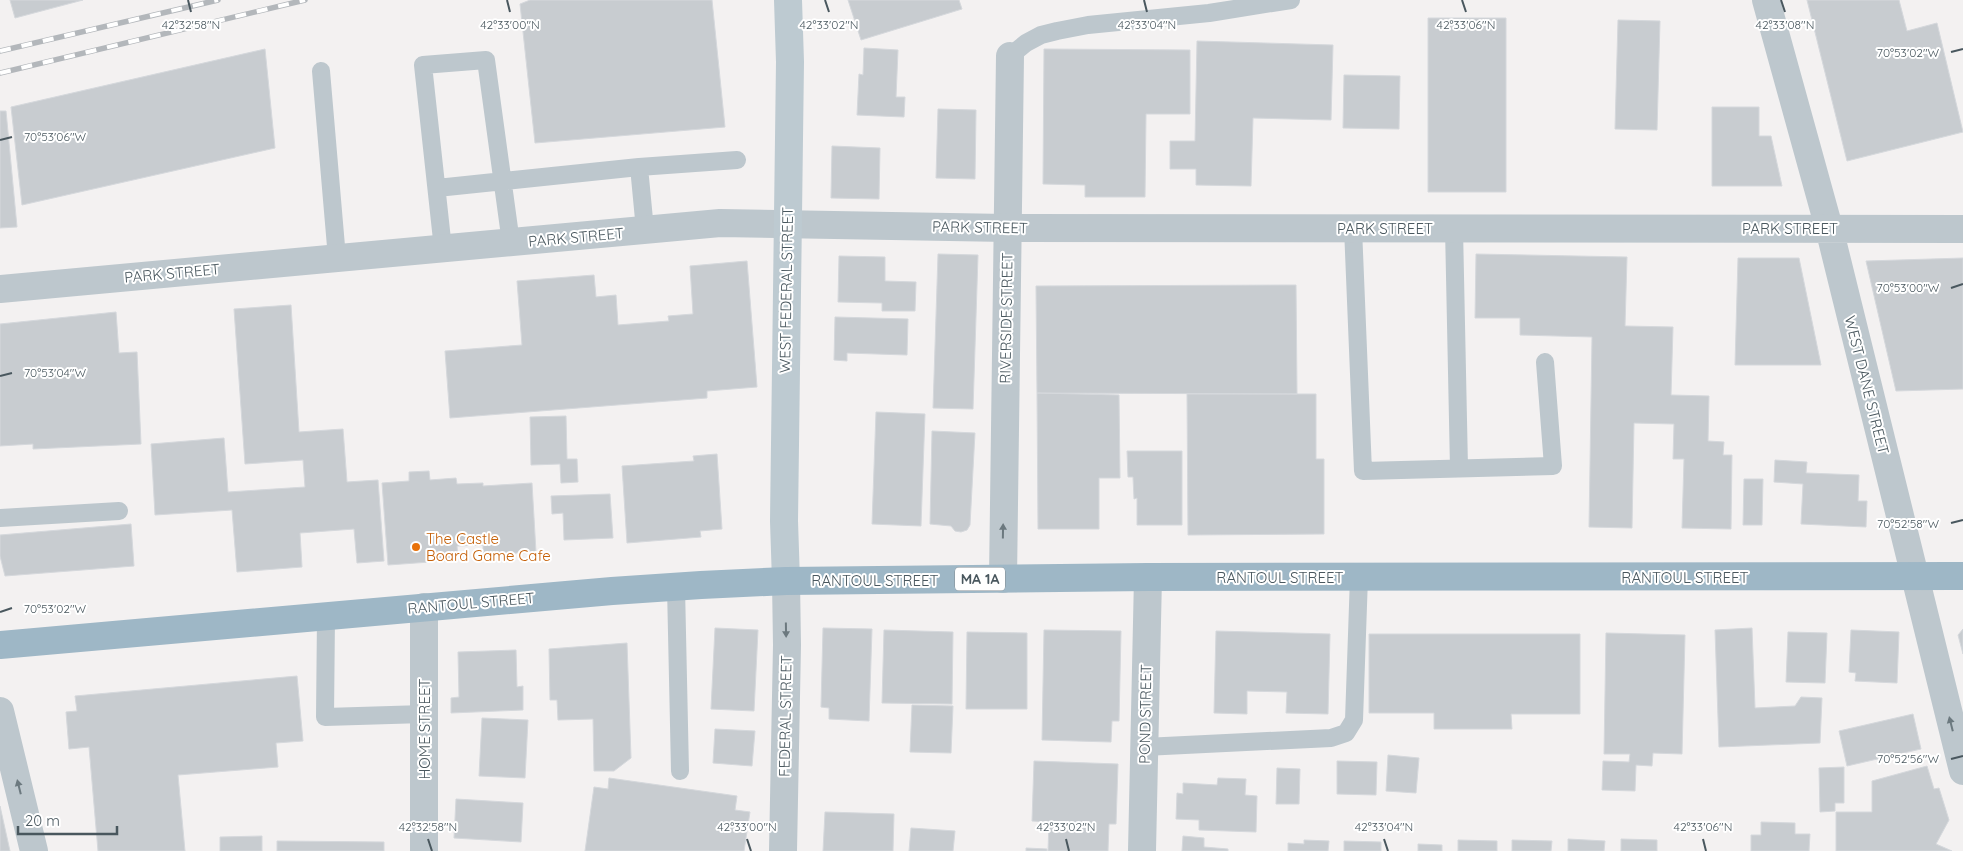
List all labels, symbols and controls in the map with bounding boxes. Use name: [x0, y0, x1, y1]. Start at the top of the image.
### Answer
text: 42°32'58"N: [162, 17, 220, 32]
text: 42°33'00"N: [480, 17, 540, 32]
text: 42°33'02"N: [800, 17, 858, 32]
text: 42°33'04"N: [1118, 17, 1176, 32]
text: 42°33'06"N: [1437, 17, 1495, 32]
text: 42°33'08"N: [1756, 17, 1814, 32]
text: 70°53'02"W: [1877, 45, 1940, 60]
text: 70°53'06"W: [24, 129, 87, 144]
street label: WEST FEDERAL STREET: [775, 207, 797, 373]
street label: PARK STREET: [932, 217, 1028, 237]
street label: PARK STREET: [1337, 219, 1433, 238]
street label: PARK STREET: [1742, 219, 1838, 238]
street label: PARK STREET: [527, 223, 625, 251]
street label: RIVERSIDE STREET: [995, 252, 1017, 384]
street label: PARK STREET: [123, 259, 221, 287]
text: 70°53'00"W: [1877, 280, 1940, 295]
street label: WEST DANE STREET: [1841, 314, 1893, 456]
text: 70°53'04"W: [24, 365, 86, 380]
text: 70°52'58"W: [1877, 516, 1939, 531]
one-way arrow: [1000, 522, 1008, 538]
place label: The Castle Board Game Cafe: [426, 529, 551, 565]
marker: The Castle Board Game Cafe: [410, 541, 422, 553]
road number: MA 1A: [955, 568, 1005, 590]
street label: RANTOUL STREET: [1216, 568, 1344, 587]
street label: RANTOUL STREET: [1621, 568, 1749, 587]
street label: RANTOUL STREET: [811, 571, 939, 590]
street label: RANTOUL STREET: [407, 588, 535, 618]
text: 70°53'02"W: [24, 601, 87, 616]
one-way arrow: [783, 622, 791, 638]
street label: FEDERAL STREET: [774, 655, 796, 777]
street label: POND STREET: [1135, 664, 1155, 764]
street label: HOME STREET: [415, 679, 434, 779]
one-way arrow: [1947, 716, 1955, 732]
text: 70°52'56"W: [1877, 751, 1939, 766]
one-way arrow: [14, 779, 22, 794]
scale bar: [18, 804, 116, 836]
text: 20 m: [25, 811, 60, 830]
text: 42°32'58"N: [399, 819, 457, 834]
text: 42°33'00"N: [717, 819, 777, 834]
text: 42°33'02"N: [1037, 819, 1095, 834]
text: 42°33'04"N: [1355, 819, 1413, 834]
text: 42°33'06"N: [1674, 819, 1732, 834]

